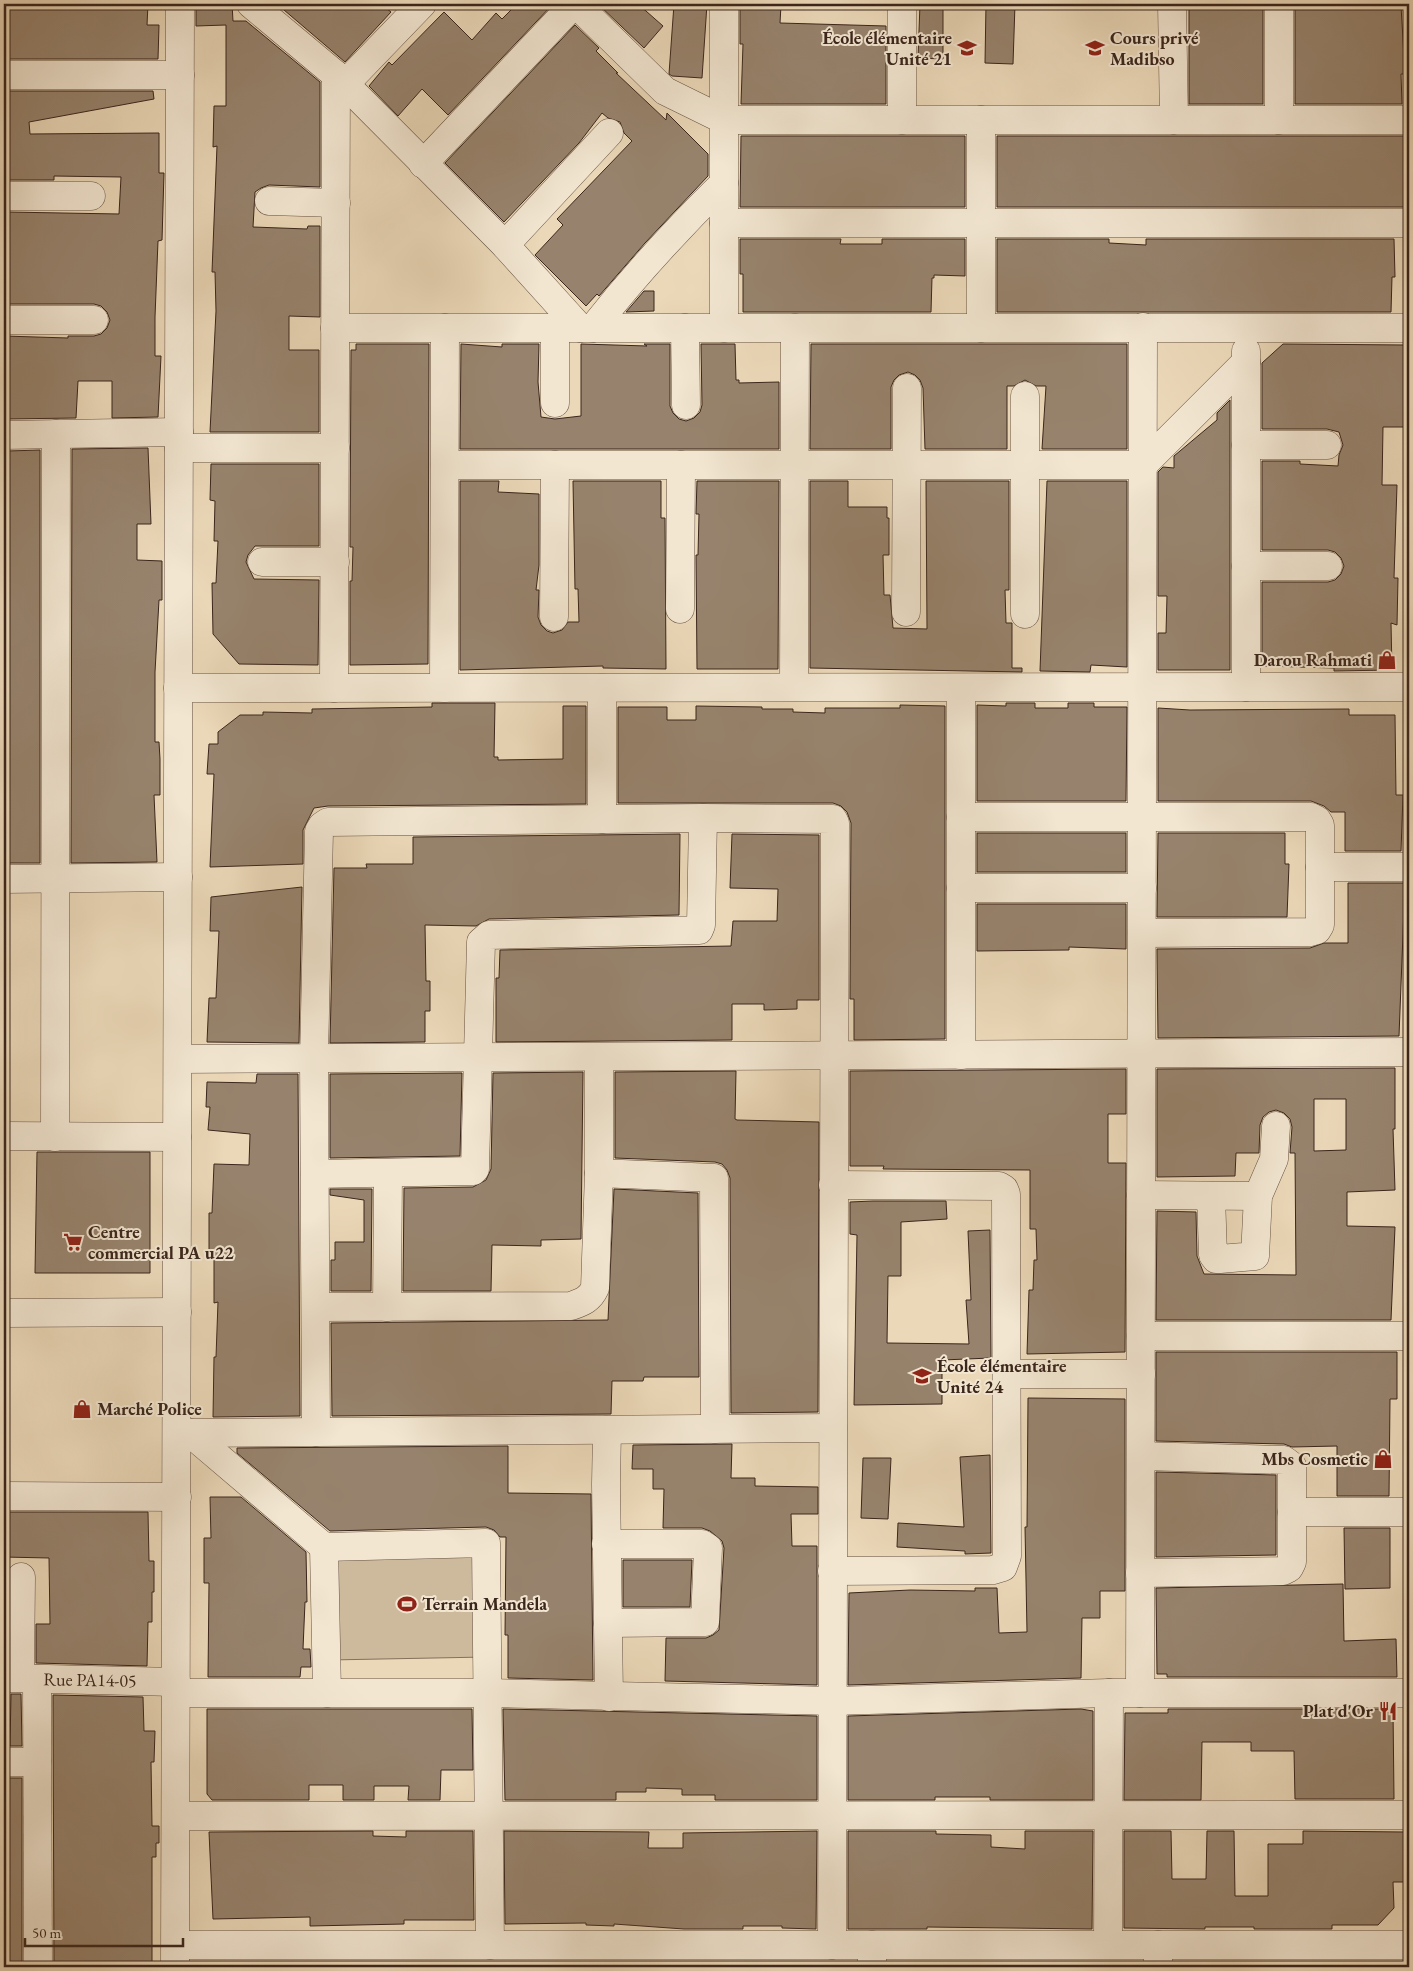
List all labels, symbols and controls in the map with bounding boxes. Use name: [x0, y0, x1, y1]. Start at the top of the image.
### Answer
place label: École élémentaire Unité 21: [823, 26, 952, 70]
place label: Cours privé Madibso: [1110, 26, 1199, 70]
school or university icon: École élémentaire Unité 21: [956, 37, 978, 59]
school or university icon: Cours privé Madibso: [1084, 37, 1106, 59]
place label: Darou Rahmati: [1254, 648, 1373, 671]
shop icon: Darou Rahmati: [1376, 649, 1398, 671]
place label: Centre commercial PA u22: [88, 1220, 234, 1264]
supermarket icon: Centre commercial PA u22: [62, 1231, 84, 1253]
place label: École élémentaire Unité 24: [937, 1354, 1067, 1398]
school or university icon: École élémentaire Unité 24: [911, 1365, 933, 1387]
place label: Marché Police: [97, 1397, 202, 1420]
shop icon: Marché Police: [71, 1398, 93, 1420]
place label: Mbs Cosmetic: [1261, 1447, 1369, 1470]
shop icon: Mbs Cosmetic: [1372, 1448, 1394, 1470]
place label: Terrain Mandela: [422, 1592, 547, 1615]
sports icon: Terrain Mandela: [396, 1593, 418, 1615]
street label: Rue PA14-05: [43, 1667, 137, 1692]
place label: Plat d'Or: [1303, 1699, 1374, 1722]
restaurant icon: Plat d'Or: [1377, 1700, 1399, 1722]
scale bar: [25, 1916, 182, 1948]
text: 50 m: [32, 1923, 61, 1942]

